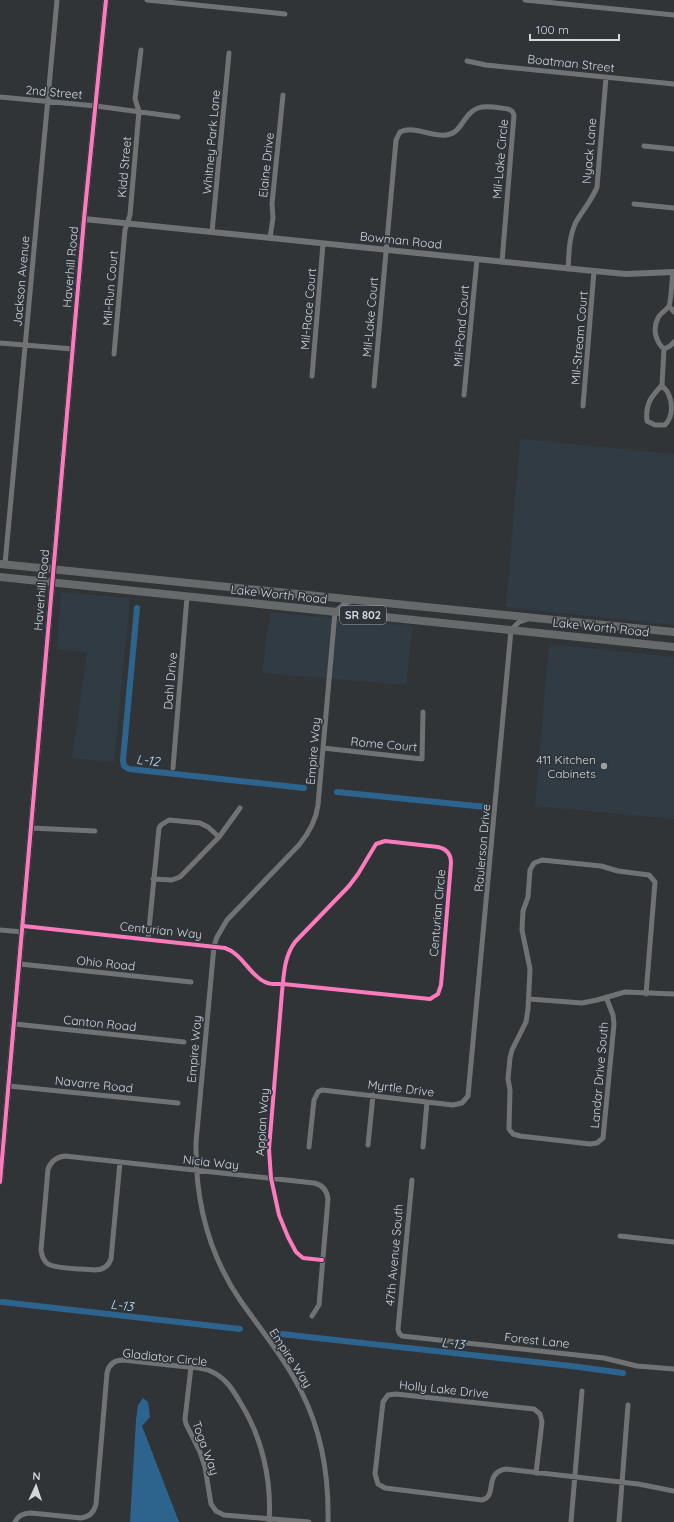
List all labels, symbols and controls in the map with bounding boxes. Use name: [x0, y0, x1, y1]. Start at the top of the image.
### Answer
scale bar: [530, 16, 619, 42]
text: 100 m: [536, 22, 569, 37]
street label: Boatman Street: [527, 51, 615, 75]
street label: 2nd Street: [25, 82, 83, 102]
street label: Whitney Park Lane: [199, 89, 223, 195]
street label: Nyack Lane: [579, 117, 599, 185]
street label: Mil-Lake Circle: [489, 118, 511, 200]
street label: Elaine Drive: [255, 132, 277, 198]
street label: Kidd Street: [114, 136, 134, 198]
street label: Haverhill Road: [59, 226, 81, 308]
street label: Bowman Road: [359, 228, 443, 252]
street label: Jackson Avenue: [10, 235, 32, 327]
street label: Mil-Run Court: [99, 250, 121, 326]
street label: Mil-Race Court: [297, 267, 319, 351]
street label: Mil-Lake Court: [359, 276, 381, 358]
street label: Mil-Pond Court: [450, 284, 472, 368]
street label: Mil-Stream Court: [567, 291, 591, 385]
street label: Haverhill Road: [30, 549, 52, 631]
street label: Lake Worth Road: [230, 581, 328, 607]
road number: SR 802: [340, 606, 386, 624]
street label: Lake Worth Road: [552, 614, 650, 640]
street label: Dahl Drive: [160, 651, 180, 710]
street label: Empire Way: [303, 717, 323, 785]
street label: Rome Court: [350, 734, 418, 754]
water label: L-12: [136, 751, 162, 769]
place label: 411 Kitchen Cabinets: [536, 752, 596, 781]
marker: 411 Kitchen Cabinets: [599, 761, 609, 771]
street label: Raulerson Drive: [471, 803, 493, 893]
street label: Centurian Circle: [426, 869, 448, 957]
street label: Centurian Way: [119, 918, 203, 942]
street label: Ohio Road: [76, 952, 136, 974]
street label: Canton Road: [63, 1012, 137, 1034]
street label: Empire Way: [184, 1015, 204, 1083]
street label: Landar Drive South: [587, 1021, 611, 1129]
street label: Navarre Road: [54, 1072, 134, 1096]
street label: Myrtle Drive: [367, 1076, 435, 1100]
street label: Appian Way: [252, 1088, 272, 1156]
street label: Nicia Way: [182, 1152, 240, 1172]
street label: 47th Avenue South: [382, 1203, 406, 1307]
water label: L-13: [110, 1296, 136, 1314]
street label: Empire Way: [266, 1326, 316, 1390]
street label: Forest Lane: [504, 1329, 570, 1351]
water label: L-13: [441, 1334, 466, 1352]
street label: Gladiator Circle: [122, 1345, 208, 1369]
street label: Holly Lake Drive: [398, 1377, 490, 1401]
street label: Toga Way: [189, 1419, 223, 1477]
north arrow: [16, 1466, 56, 1506]
text: N: [32, 1469, 41, 1483]

